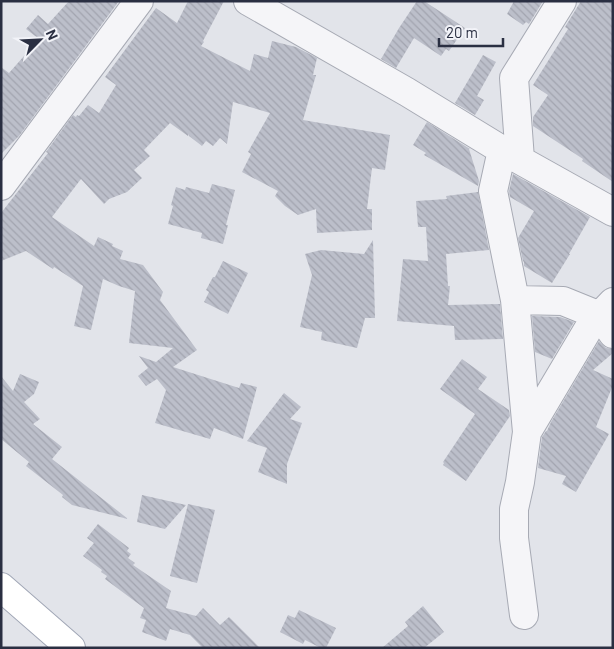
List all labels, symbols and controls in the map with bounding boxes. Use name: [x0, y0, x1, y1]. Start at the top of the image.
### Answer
north arrow: [15, 15, 65, 65]
scale bar: [439, 15, 503, 47]
text: 20 m: [446, 23, 478, 41]
text: N: [43, 27, 62, 42]

